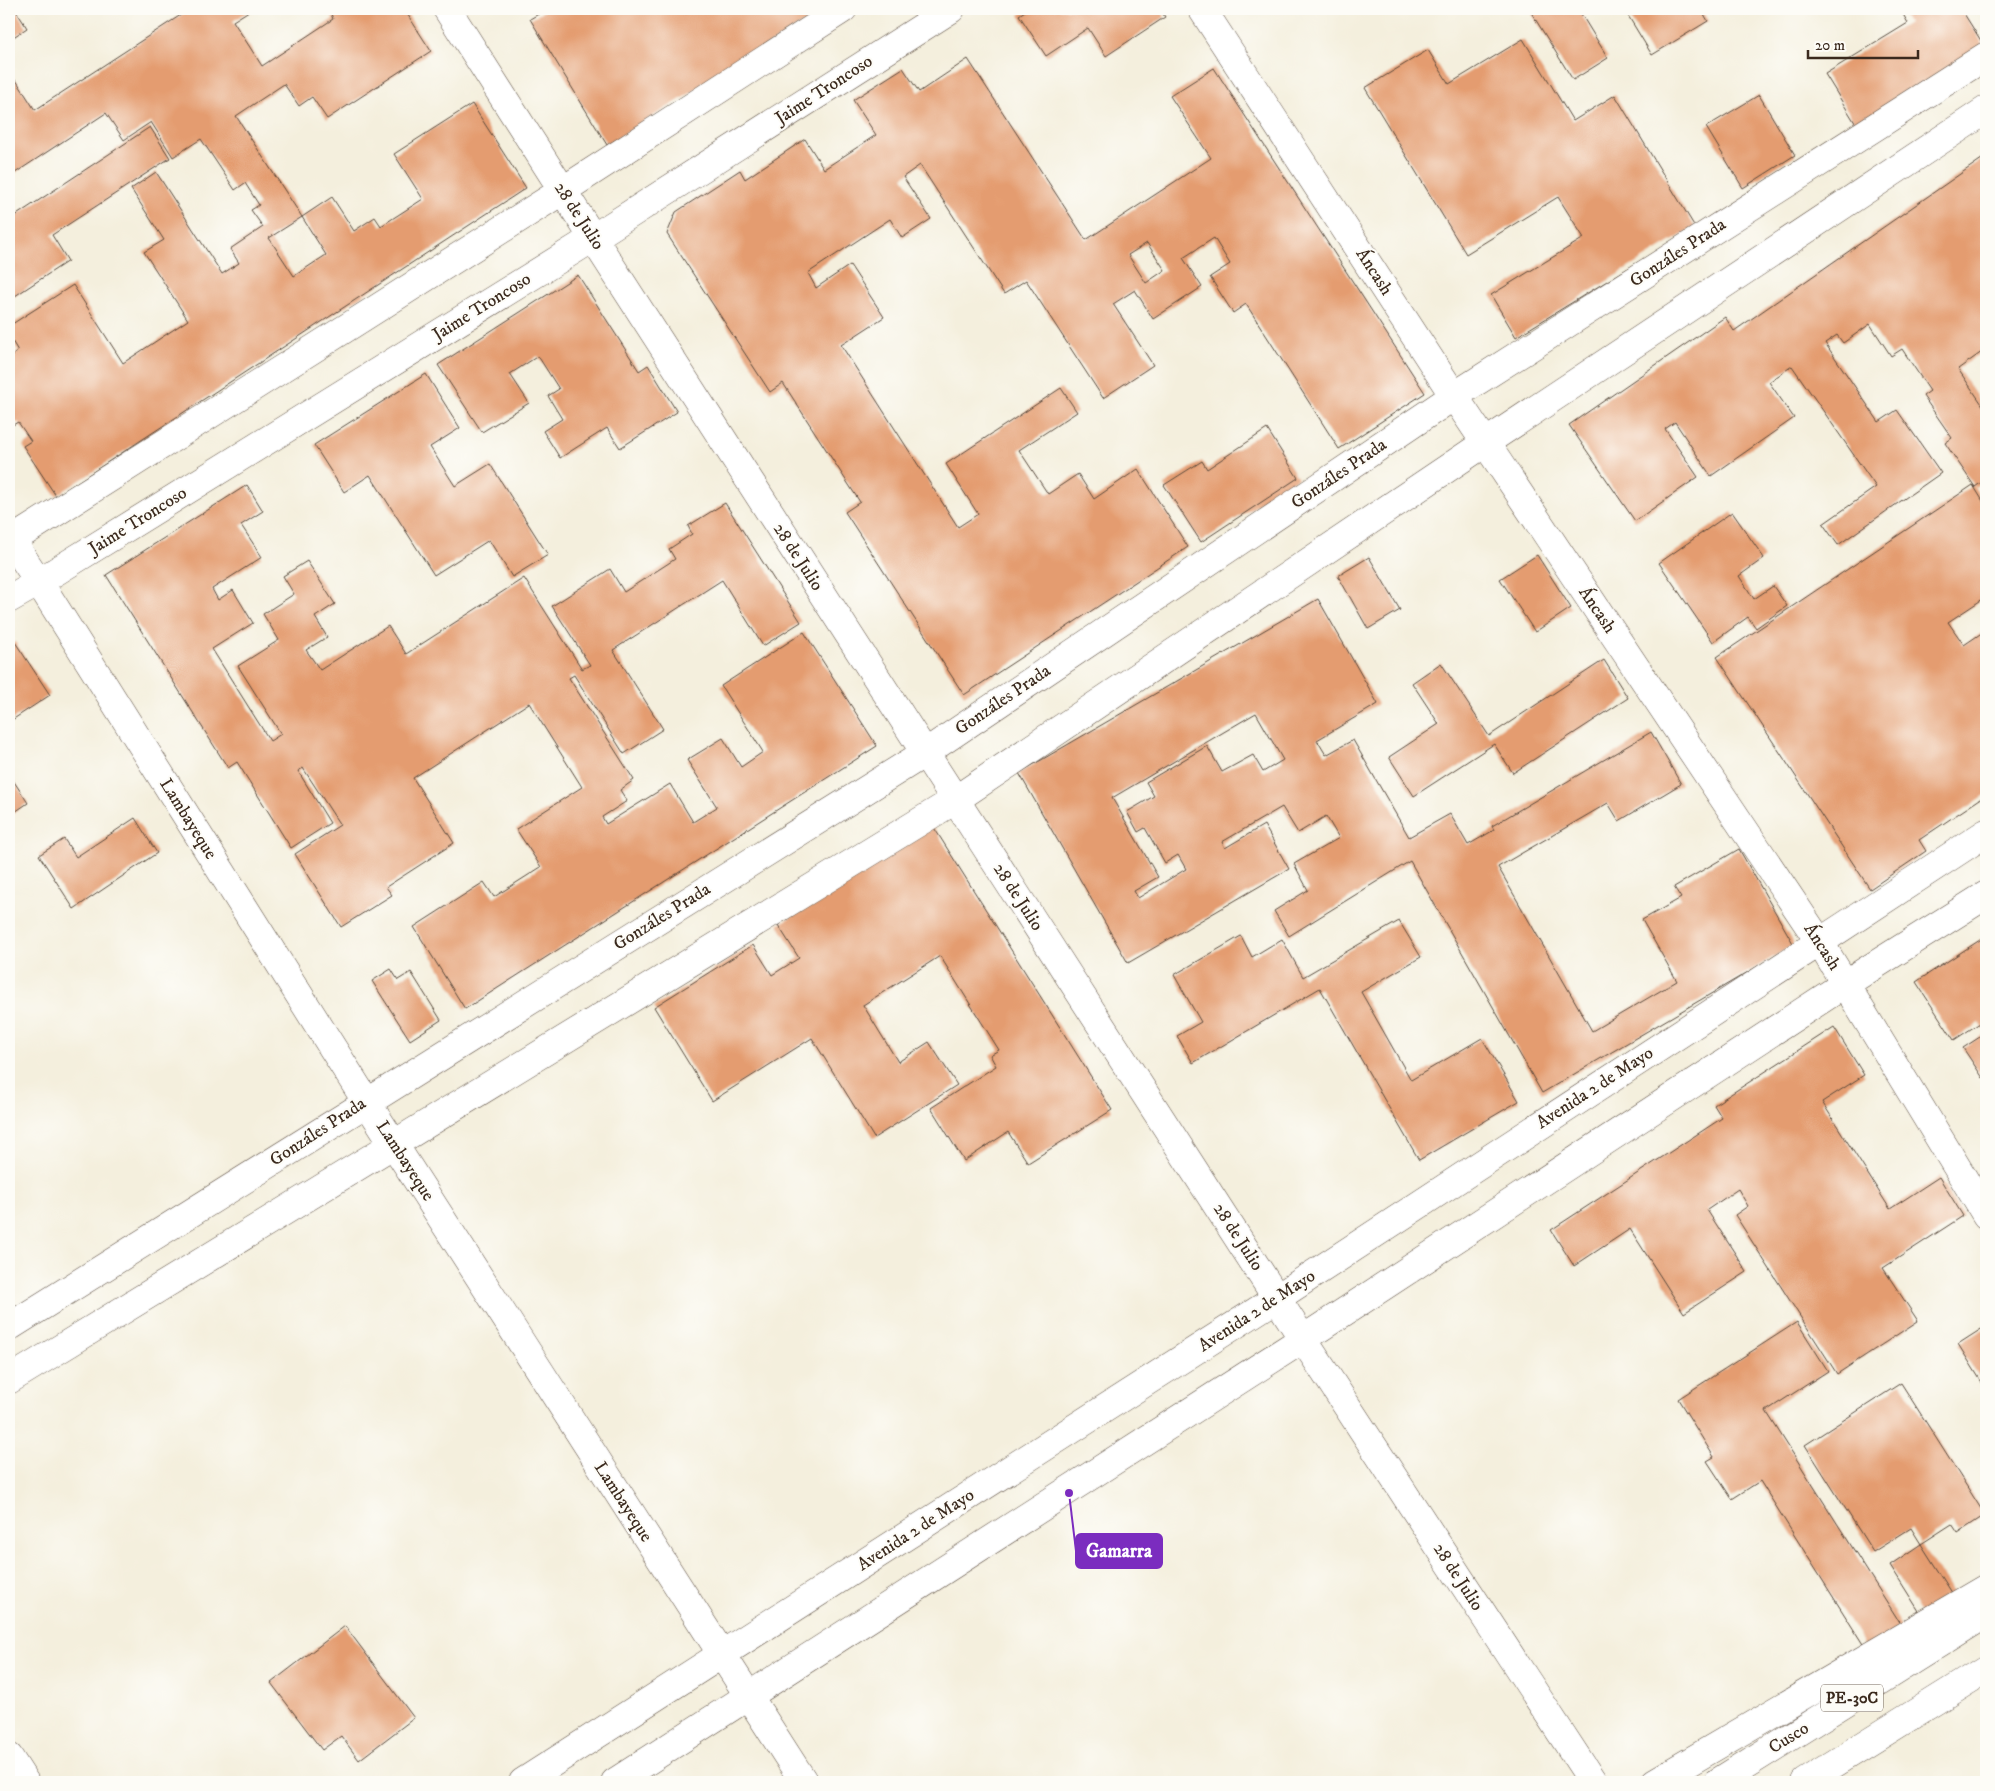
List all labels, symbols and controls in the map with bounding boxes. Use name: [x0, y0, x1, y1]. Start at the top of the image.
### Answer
scale bar: [1808, 28, 1918, 60]
text: 20 m: [1815, 36, 1845, 55]
street label: Jaime Troncoso: [769, 50, 877, 131]
street label: 28 de Julio: [549, 178, 609, 254]
street label: Gonzáles Prada: [1626, 214, 1731, 292]
street label: Áncash: [1351, 244, 1398, 300]
street label: Jaime Troncoso: [427, 268, 535, 347]
street label: Gonzáles Prada: [1287, 434, 1391, 514]
street label: Jaime Troncoso: [83, 482, 191, 561]
street label: 28 de Julio: [768, 519, 828, 595]
street label: Áncash: [1573, 582, 1622, 638]
street label: Gonzáles Prada: [951, 660, 1055, 740]
street label: Lambayeque: [155, 775, 221, 863]
street label: 28 de Julio: [988, 859, 1048, 935]
street label: Gonzáles Prada: [609, 878, 715, 956]
street label: Áncash: [1799, 919, 1846, 975]
street label: Avenida 2 de Mayo: [1532, 1042, 1658, 1134]
street label: Gonzáles Prada: [266, 1093, 371, 1171]
street label: Lambayeque: [371, 1117, 439, 1205]
street label: 28 de Julio: [1208, 1199, 1268, 1275]
street label: Avenida 2 de Mayo: [1194, 1265, 1320, 1357]
street label: Lambayeque: [589, 1458, 657, 1546]
street label: Avenida 2 de Mayo: [853, 1484, 979, 1576]
callout: Gamarra: [1076, 1534, 1162, 1568]
street label: 28 de Julio: [1428, 1539, 1488, 1615]
text: Gamarra: [1086, 1540, 1153, 1563]
road number: PE-30C: [1821, 1685, 1883, 1712]
street label: Cusco: [1765, 1717, 1813, 1759]

